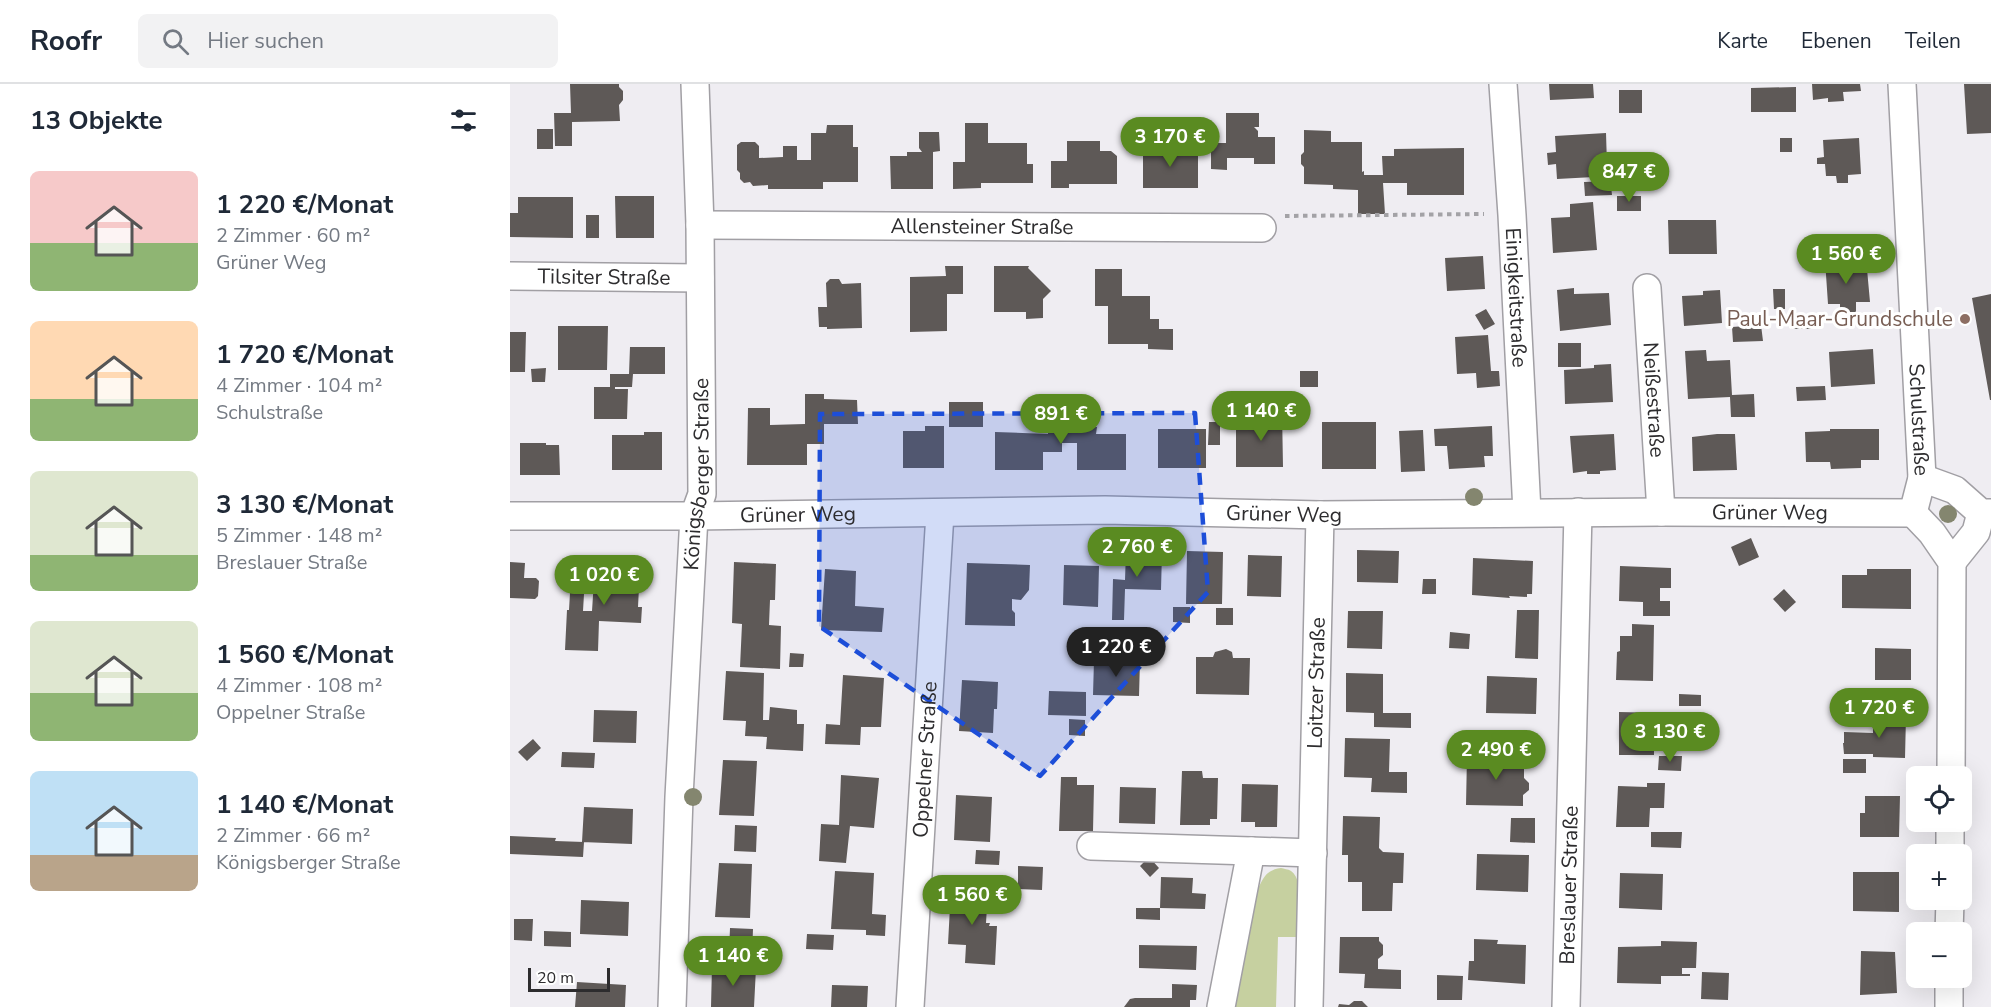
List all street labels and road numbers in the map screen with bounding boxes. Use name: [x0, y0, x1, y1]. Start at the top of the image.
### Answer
street label: Allensteiner Straße: [890, 212, 1074, 241]
street label: Einigkeitstraße: [1499, 227, 1534, 368]
street label: Tilsiter Straße: [537, 262, 671, 292]
street label: Neißestraße: [1636, 341, 1672, 458]
street label: Schulstraße: [1902, 363, 1936, 476]
street label: Königsberger Straße: [677, 378, 716, 571]
street label: Grüner Weg: [1712, 498, 1828, 527]
street label: Grüner Weg: [1226, 499, 1342, 529]
street label: Grüner Weg: [740, 500, 856, 529]
street label: Loitzer Straße: [1301, 617, 1332, 749]
street label: Oppelner Straße: [906, 680, 944, 839]
street label: Breslauer Straße: [1553, 805, 1585, 965]

